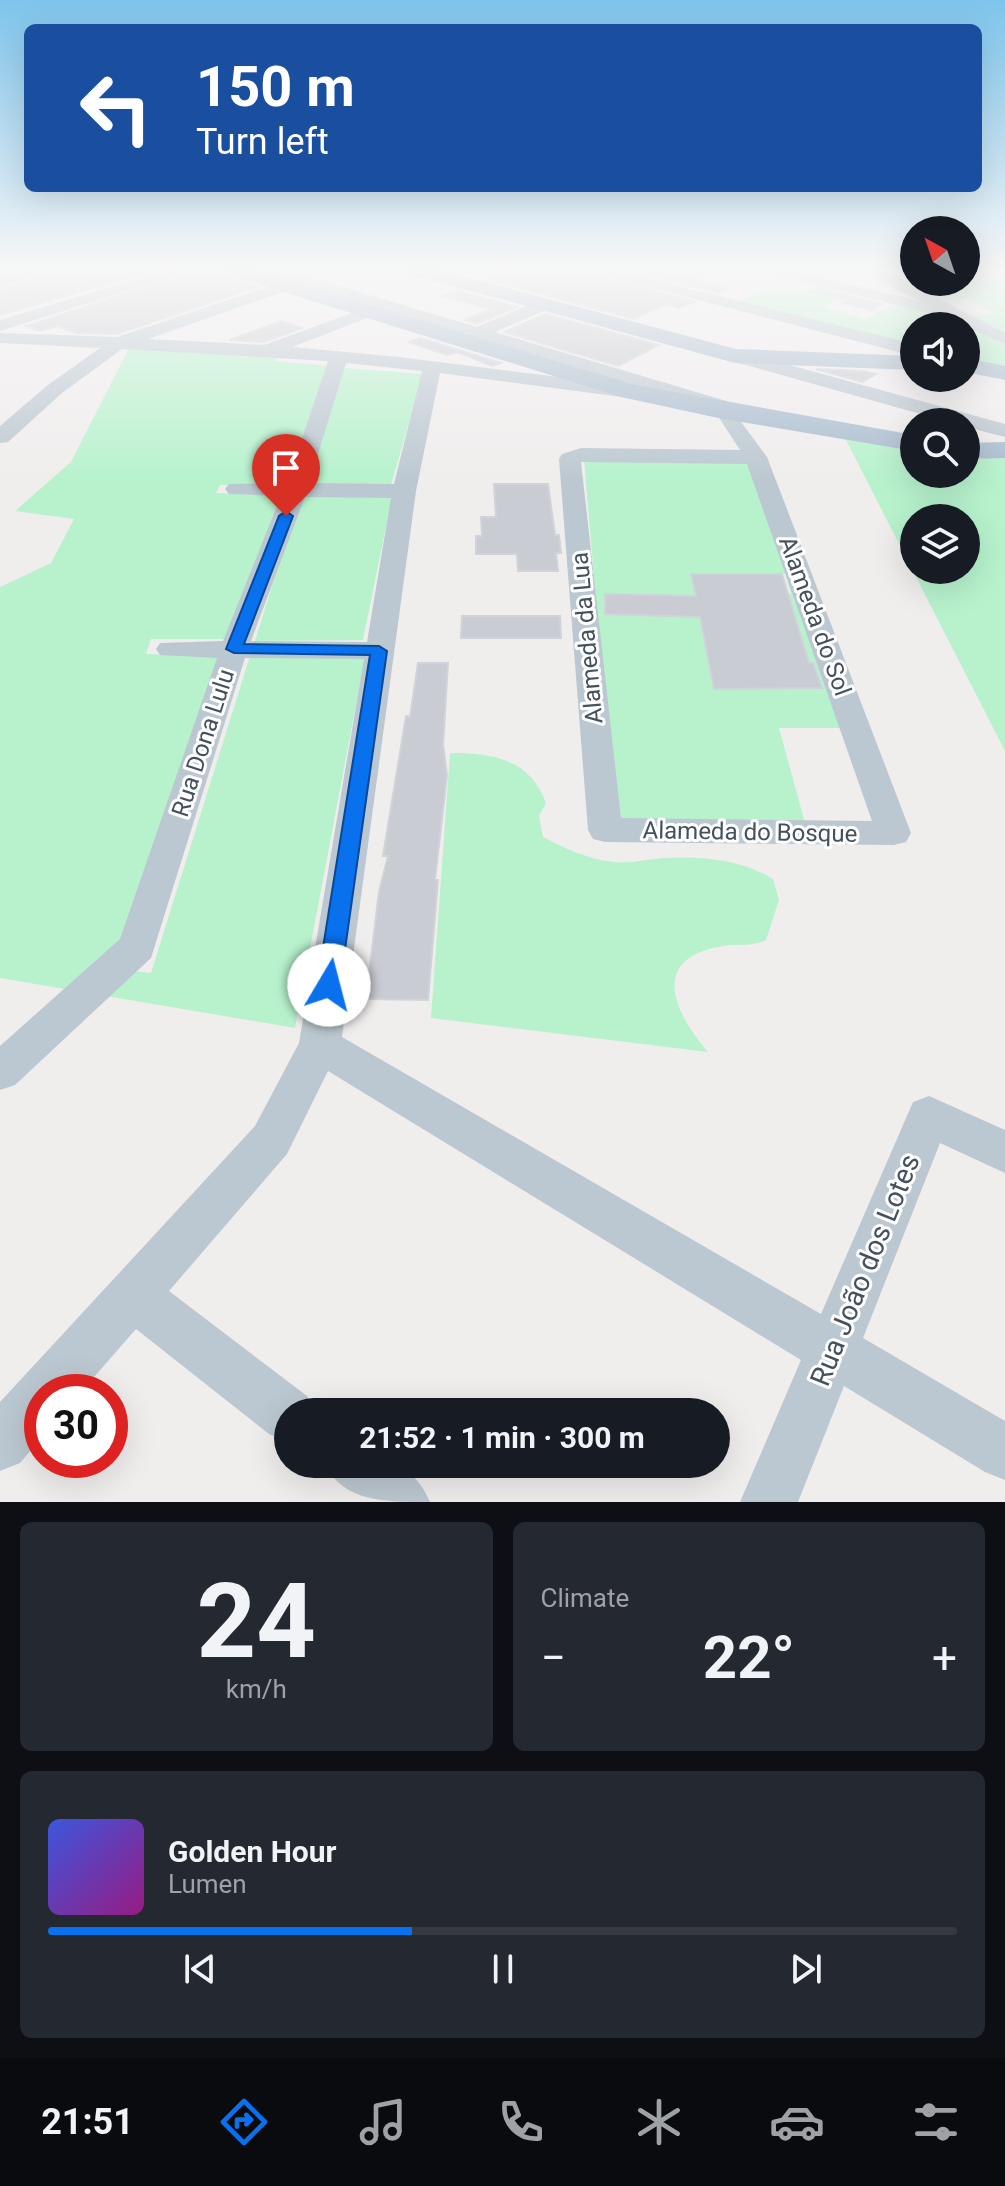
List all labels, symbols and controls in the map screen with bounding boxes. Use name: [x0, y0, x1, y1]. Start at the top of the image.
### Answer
text: 150 m: [196, 54, 355, 120]
icon: left: [64, 56, 168, 160]
text: Turn left: [196, 121, 329, 163]
north arrow: [900, 216, 980, 296]
map controls: [900, 216, 980, 584]
button: sound: [900, 312, 980, 392]
button: search: [900, 408, 980, 488]
pin: [252, 434, 320, 516]
icon: arrive: [264, 446, 308, 490]
button: layers: [900, 504, 980, 584]
street label: Alameda do Sol: [773, 532, 857, 700]
street label: Alameda da Lua: [566, 551, 608, 725]
street label: Rua Dona Lulu: [166, 666, 240, 820]
street label: Alameda do Bosque: [642, 816, 858, 848]
position arrow: [287, 943, 371, 1027]
street label: Rua João dos Lotes: [803, 1149, 927, 1391]
speed limit sign: 30: [24, 1374, 128, 1478]
text: 21:52 · 1 min · 300 m: [359, 1420, 645, 1455]
text: 24: [197, 1561, 316, 1682]
text: Climate: [541, 1583, 629, 1613]
text: 22°: [703, 1622, 795, 1693]
text: −: [541, 1632, 566, 1684]
text: +: [932, 1632, 957, 1684]
text: km/h: [226, 1674, 287, 1704]
text: Golden Hour: [168, 1834, 337, 1869]
text: Lumen: [168, 1869, 247, 1899]
icon: previous: [178, 1947, 222, 1991]
icon: pause: [481, 1947, 525, 1991]
icon: next: [784, 1947, 828, 1991]
icon: directions: [216, 2094, 272, 2150]
icon: music: [355, 2094, 411, 2150]
icon: phone: [493, 2094, 549, 2150]
icon: climate: [631, 2094, 687, 2150]
icon: car: [769, 2094, 825, 2150]
icon: filters: [908, 2094, 964, 2150]
text: 21:51: [41, 2101, 134, 2143]

